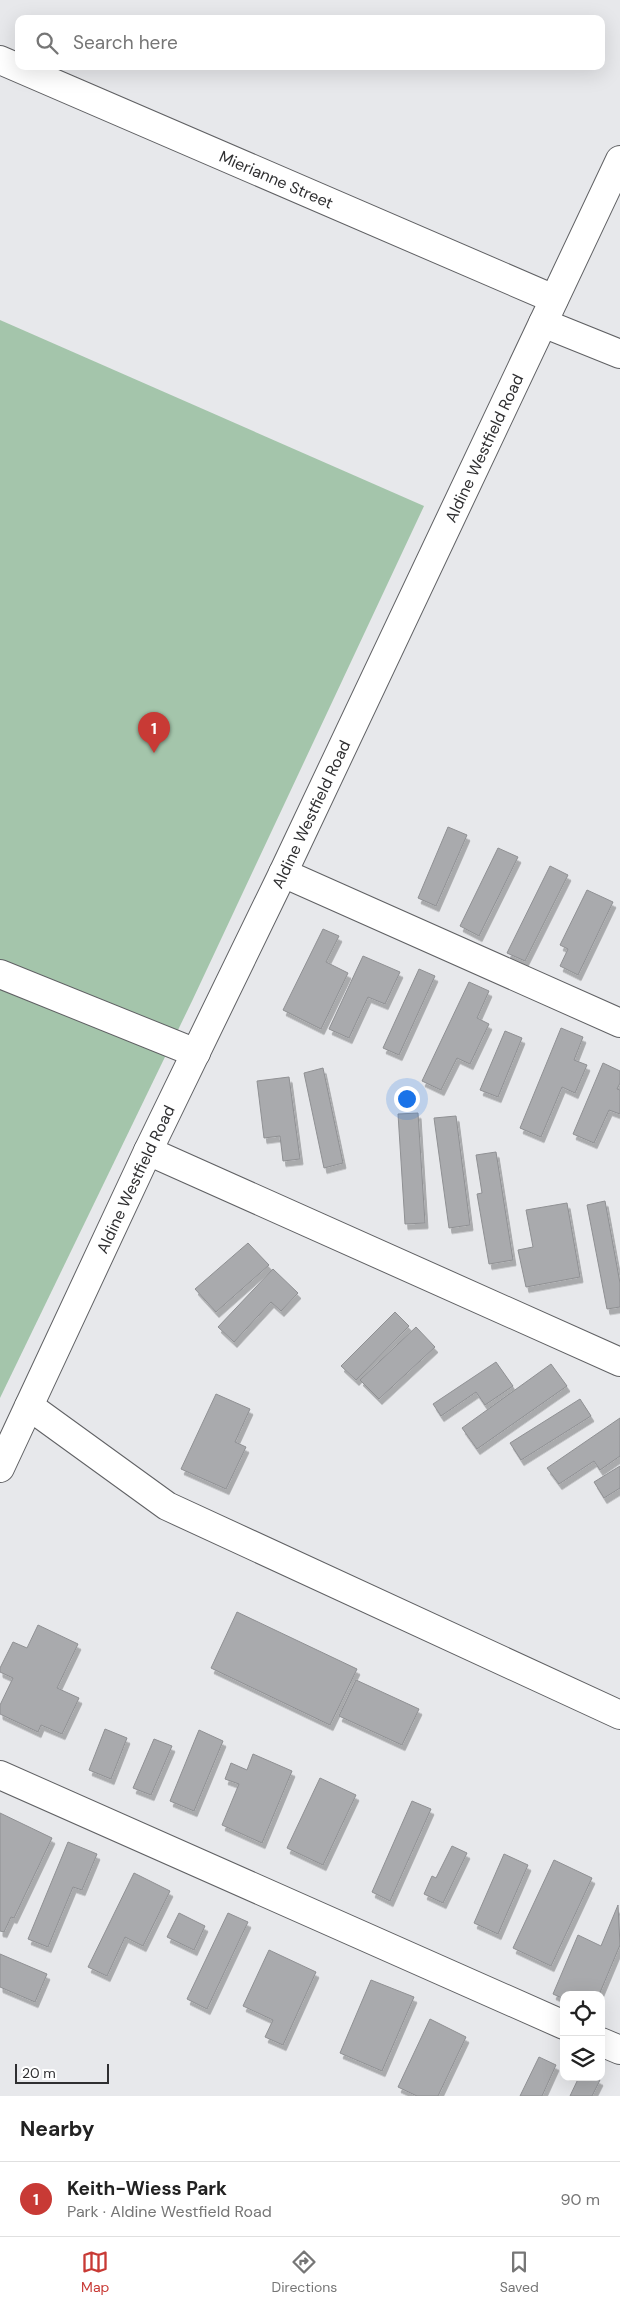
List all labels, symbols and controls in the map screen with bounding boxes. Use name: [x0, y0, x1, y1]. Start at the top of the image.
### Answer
search box: [15, 15, 605, 70]
icon: search: [33, 29, 61, 57]
text: Search here: [73, 30, 178, 55]
street label: Mierianne Street: [216, 145, 337, 213]
street label: Aldine Westfield Road: [440, 370, 528, 526]
pin: 1: [138, 712, 170, 753]
street label: Aldine Westfield Road: [267, 737, 355, 892]
your location: [394, 1086, 420, 1112]
street label: Aldine Westfield Road: [91, 1101, 179, 1257]
map controls: [560, 1991, 605, 2081]
button: locate: [560, 1991, 605, 2036]
button: layers: [560, 2036, 605, 2081]
scale bar: [15, 2061, 109, 2084]
text: 20 m: [22, 2064, 56, 2082]
text: Nearby: [20, 2115, 94, 2143]
text: Keith-Wiess Park: [67, 2176, 227, 2201]
text: 1: [33, 2189, 39, 2210]
text: 90 m: [560, 2189, 600, 2210]
text: Park · Aldine Westfield Road: [67, 2201, 272, 2222]
tab: Map: [81, 2248, 109, 2296]
tab: Directions: [272, 2248, 337, 2296]
tab: Saved: [500, 2248, 539, 2296]

